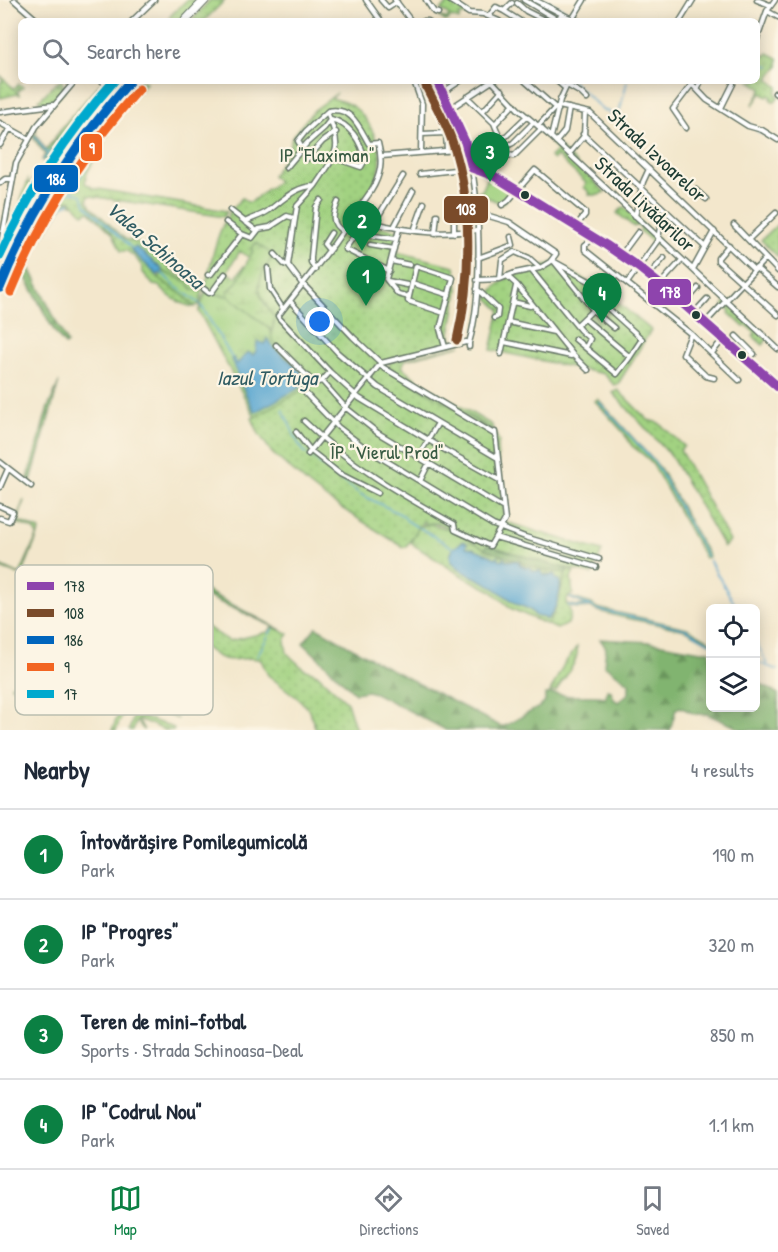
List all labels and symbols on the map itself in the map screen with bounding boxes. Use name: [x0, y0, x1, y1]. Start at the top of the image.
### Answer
street label: Strada Izvoarelor: [602, 102, 713, 208]
pin: 3: [470, 132, 510, 182]
line badge: 9: [80, 133, 103, 162]
text: 9: [89, 137, 95, 159]
park label: IP "Flaximan": [279, 141, 375, 168]
street label: Strada Livădarilor: [589, 150, 702, 258]
line badge: 186: [33, 164, 79, 193]
text: 186: [46, 168, 66, 190]
unlabelled marker: [519, 189, 531, 201]
water label: Valea Schinoasa: [100, 194, 213, 297]
line badge: 108: [443, 195, 489, 224]
text: 108: [456, 198, 476, 220]
pin: 2: [342, 202, 382, 251]
pin: 1: [346, 256, 386, 306]
pin: 4: [582, 274, 622, 323]
line badge: 178: [647, 278, 692, 306]
text: 178: [660, 281, 680, 303]
your location: [305, 307, 334, 336]
unlabelled marker: [690, 309, 702, 321]
unlabelled marker: [736, 349, 748, 361]
water label: Iazul Tortuga: [217, 363, 320, 392]
park label: ÎP "Vierul Prod": [329, 438, 444, 465]
legend: [15, 565, 213, 715]
text: 178: [64, 575, 85, 597]
text: 108: [64, 602, 84, 624]
text: 186: [64, 629, 83, 651]
text: 9: [64, 656, 70, 678]
text: 17: [64, 683, 78, 705]

